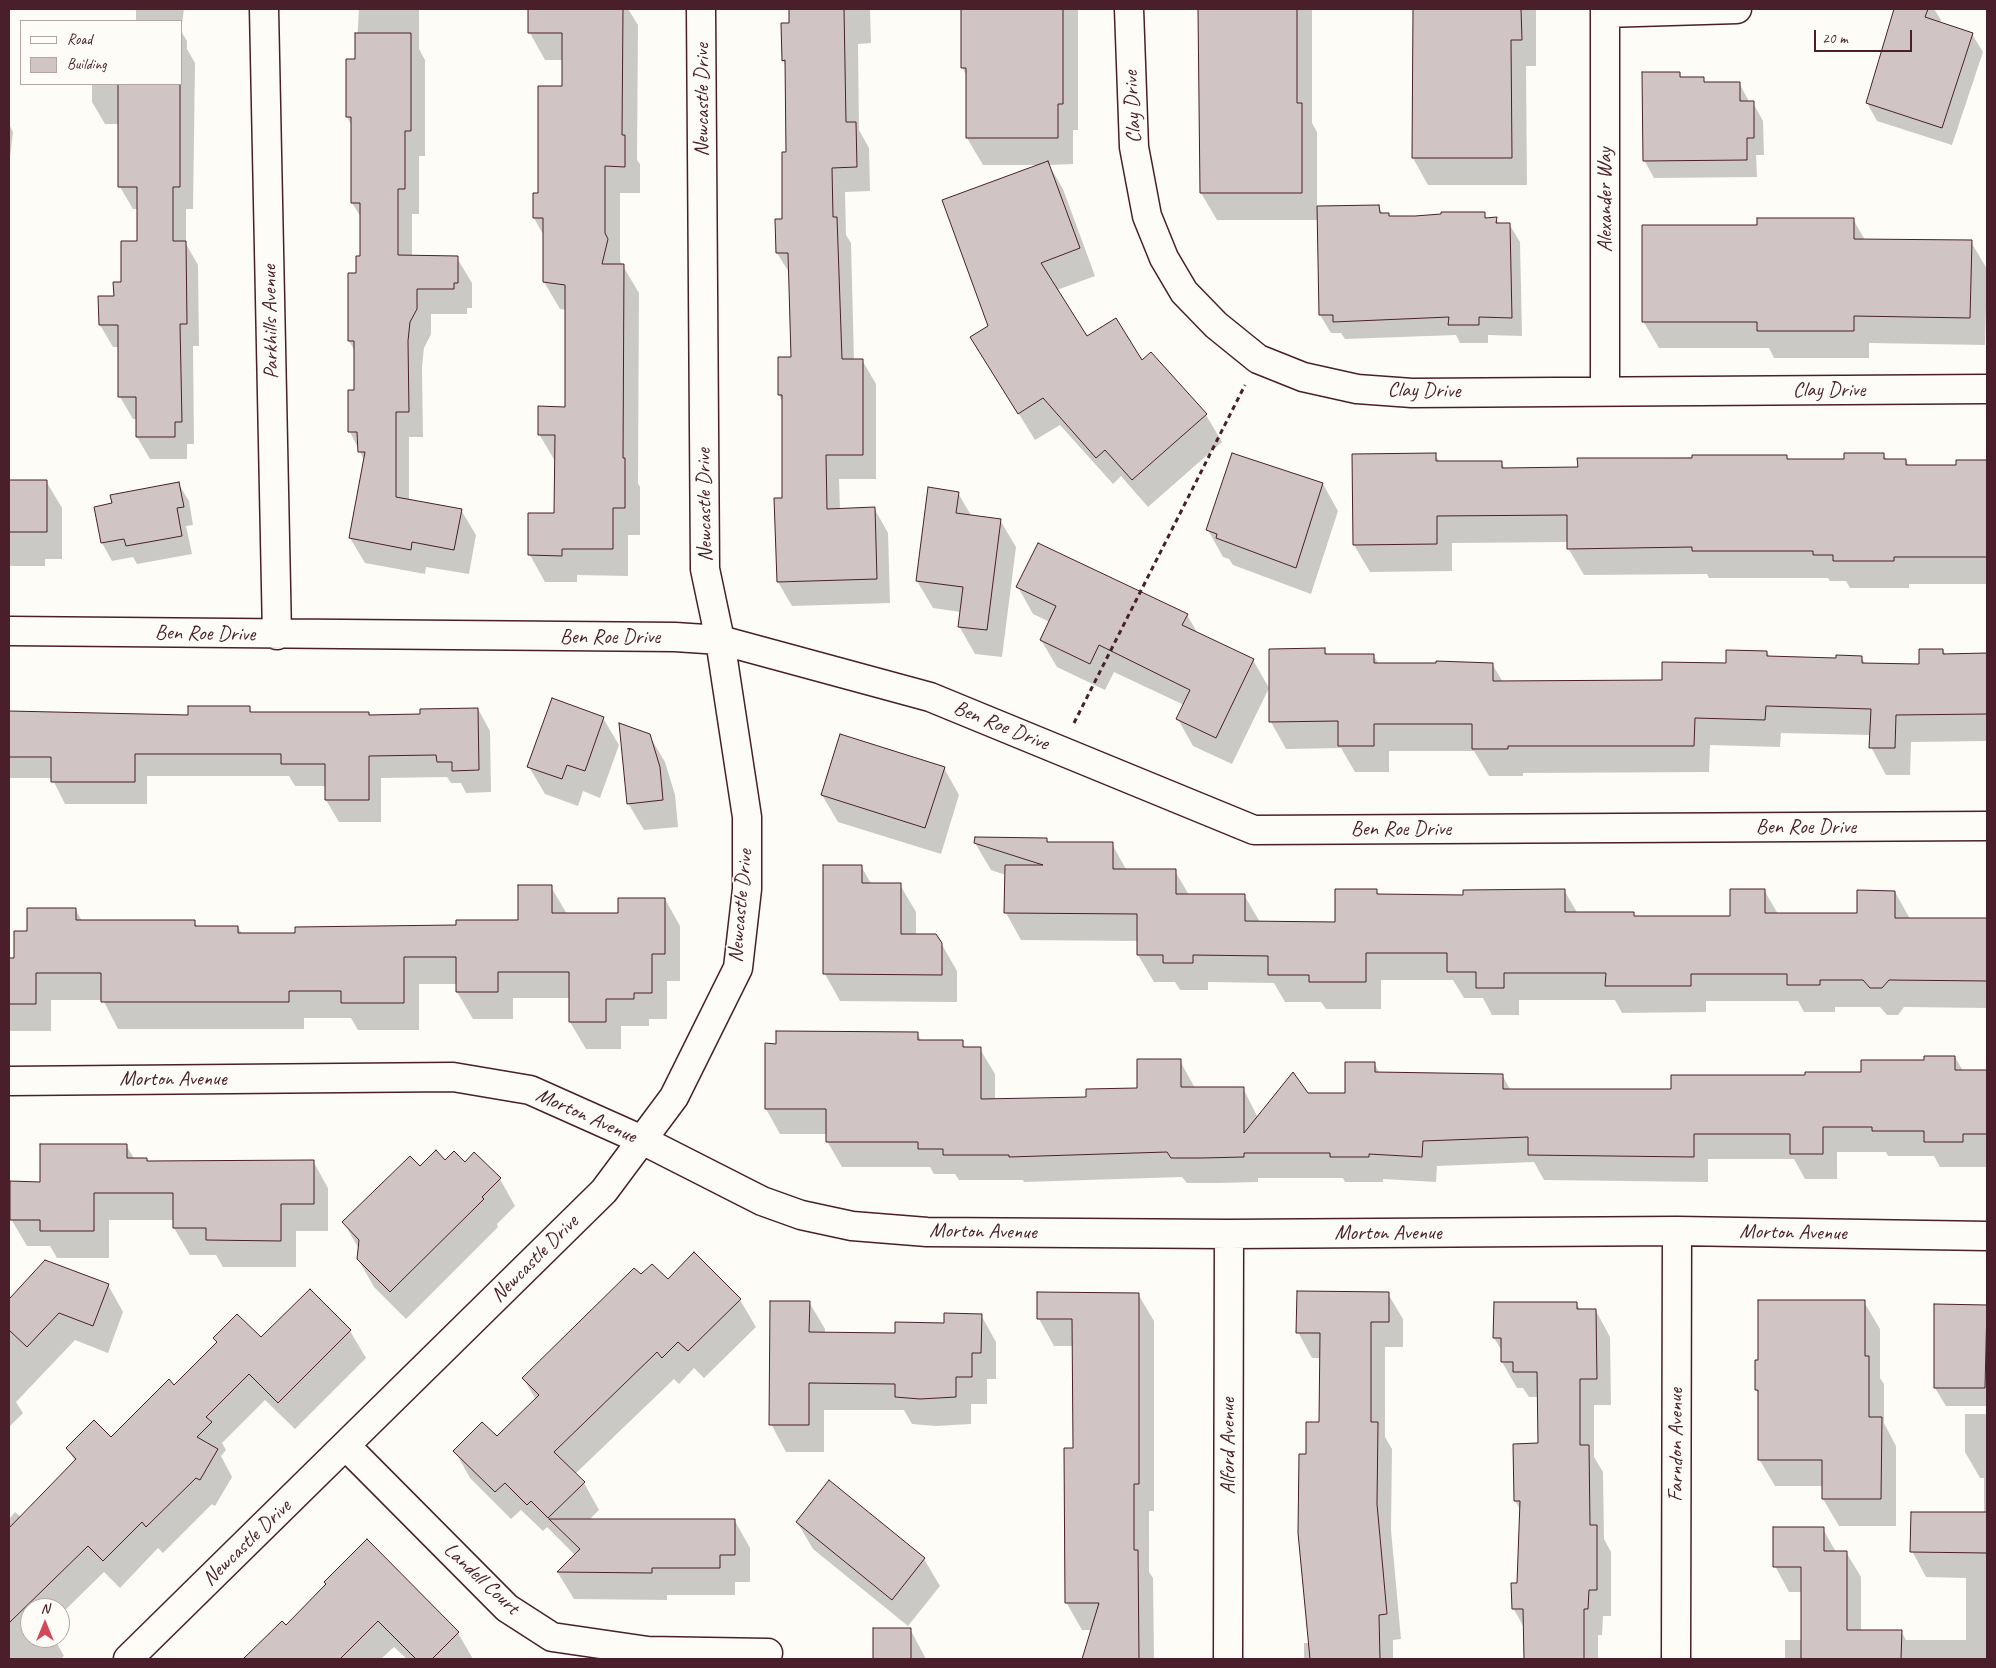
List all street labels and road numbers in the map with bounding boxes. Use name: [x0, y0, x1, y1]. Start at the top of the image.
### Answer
street label: Newcastle Drive: [689, 43, 715, 157]
street label: Clay Drive: [1119, 70, 1147, 144]
street label: Alexander Way: [1592, 148, 1618, 252]
street label: Parkhills Avenue: [257, 265, 285, 379]
street label: Clay Drive: [1793, 377, 1865, 403]
street label: Clay Drive: [1387, 378, 1461, 404]
street label: Newcastle Drive: [691, 448, 719, 562]
street label: Ben Roe Drive: [155, 621, 255, 647]
street label: Ben Roe Drive: [560, 624, 660, 650]
street label: Ben Roe Drive: [950, 696, 1052, 756]
street label: Ben Roe Drive: [1756, 814, 1856, 840]
street label: Ben Roe Drive: [1351, 816, 1451, 842]
street label: Newcastle Drive: [723, 848, 759, 964]
street label: Morton Avenue: [119, 1066, 227, 1092]
street label: Morton Avenue: [532, 1083, 640, 1149]
street label: Newcastle Drive: [486, 1210, 584, 1308]
street label: Morton Avenue: [929, 1218, 1037, 1246]
street label: Morton Avenue: [1739, 1219, 1847, 1247]
street label: Morton Avenue: [1334, 1220, 1442, 1246]
street label: Farndon Avenue: [1663, 1388, 1689, 1502]
street label: Alford Avenue: [1215, 1398, 1241, 1494]
street label: Newcastle Drive: [197, 1494, 297, 1592]
street label: Landell Court: [438, 1538, 524, 1620]

